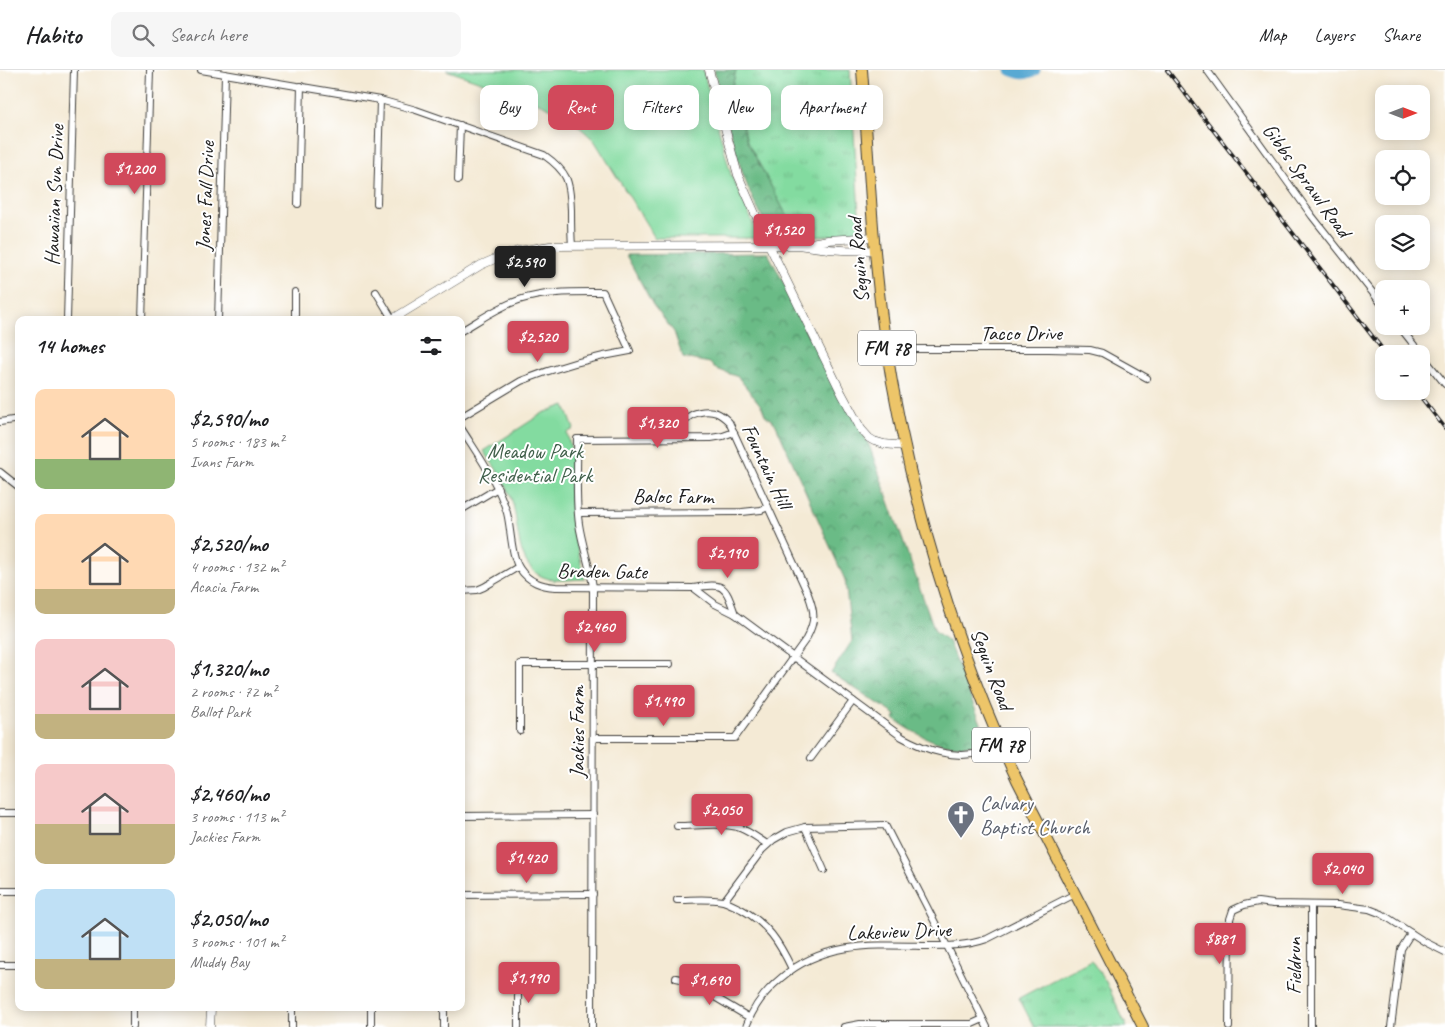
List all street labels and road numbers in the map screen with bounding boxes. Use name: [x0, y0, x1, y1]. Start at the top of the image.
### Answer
street label: Gibbs Sprawl Road: [1257, 118, 1359, 245]
street label: Hawaiian Sun Drive: [39, 123, 69, 266]
street label: Jones Fall Drive: [190, 140, 220, 252]
street label: Seguin Road: [841, 214, 875, 304]
street label: Tacco Drive: [980, 320, 1064, 346]
road number: FM 78: [858, 330, 916, 366]
street label: Fountain Hill: [736, 419, 799, 516]
street label: Baloc Farm: [633, 483, 716, 509]
street label: Braden Gate: [557, 557, 649, 585]
street label: Seguin Road: [965, 624, 1020, 716]
street label: Jackies Farm: [564, 685, 590, 779]
road number: FM 78: [972, 728, 1030, 762]
street label: Lakeview Drive: [847, 916, 953, 946]
street label: Fieldrun: [1281, 937, 1307, 995]

